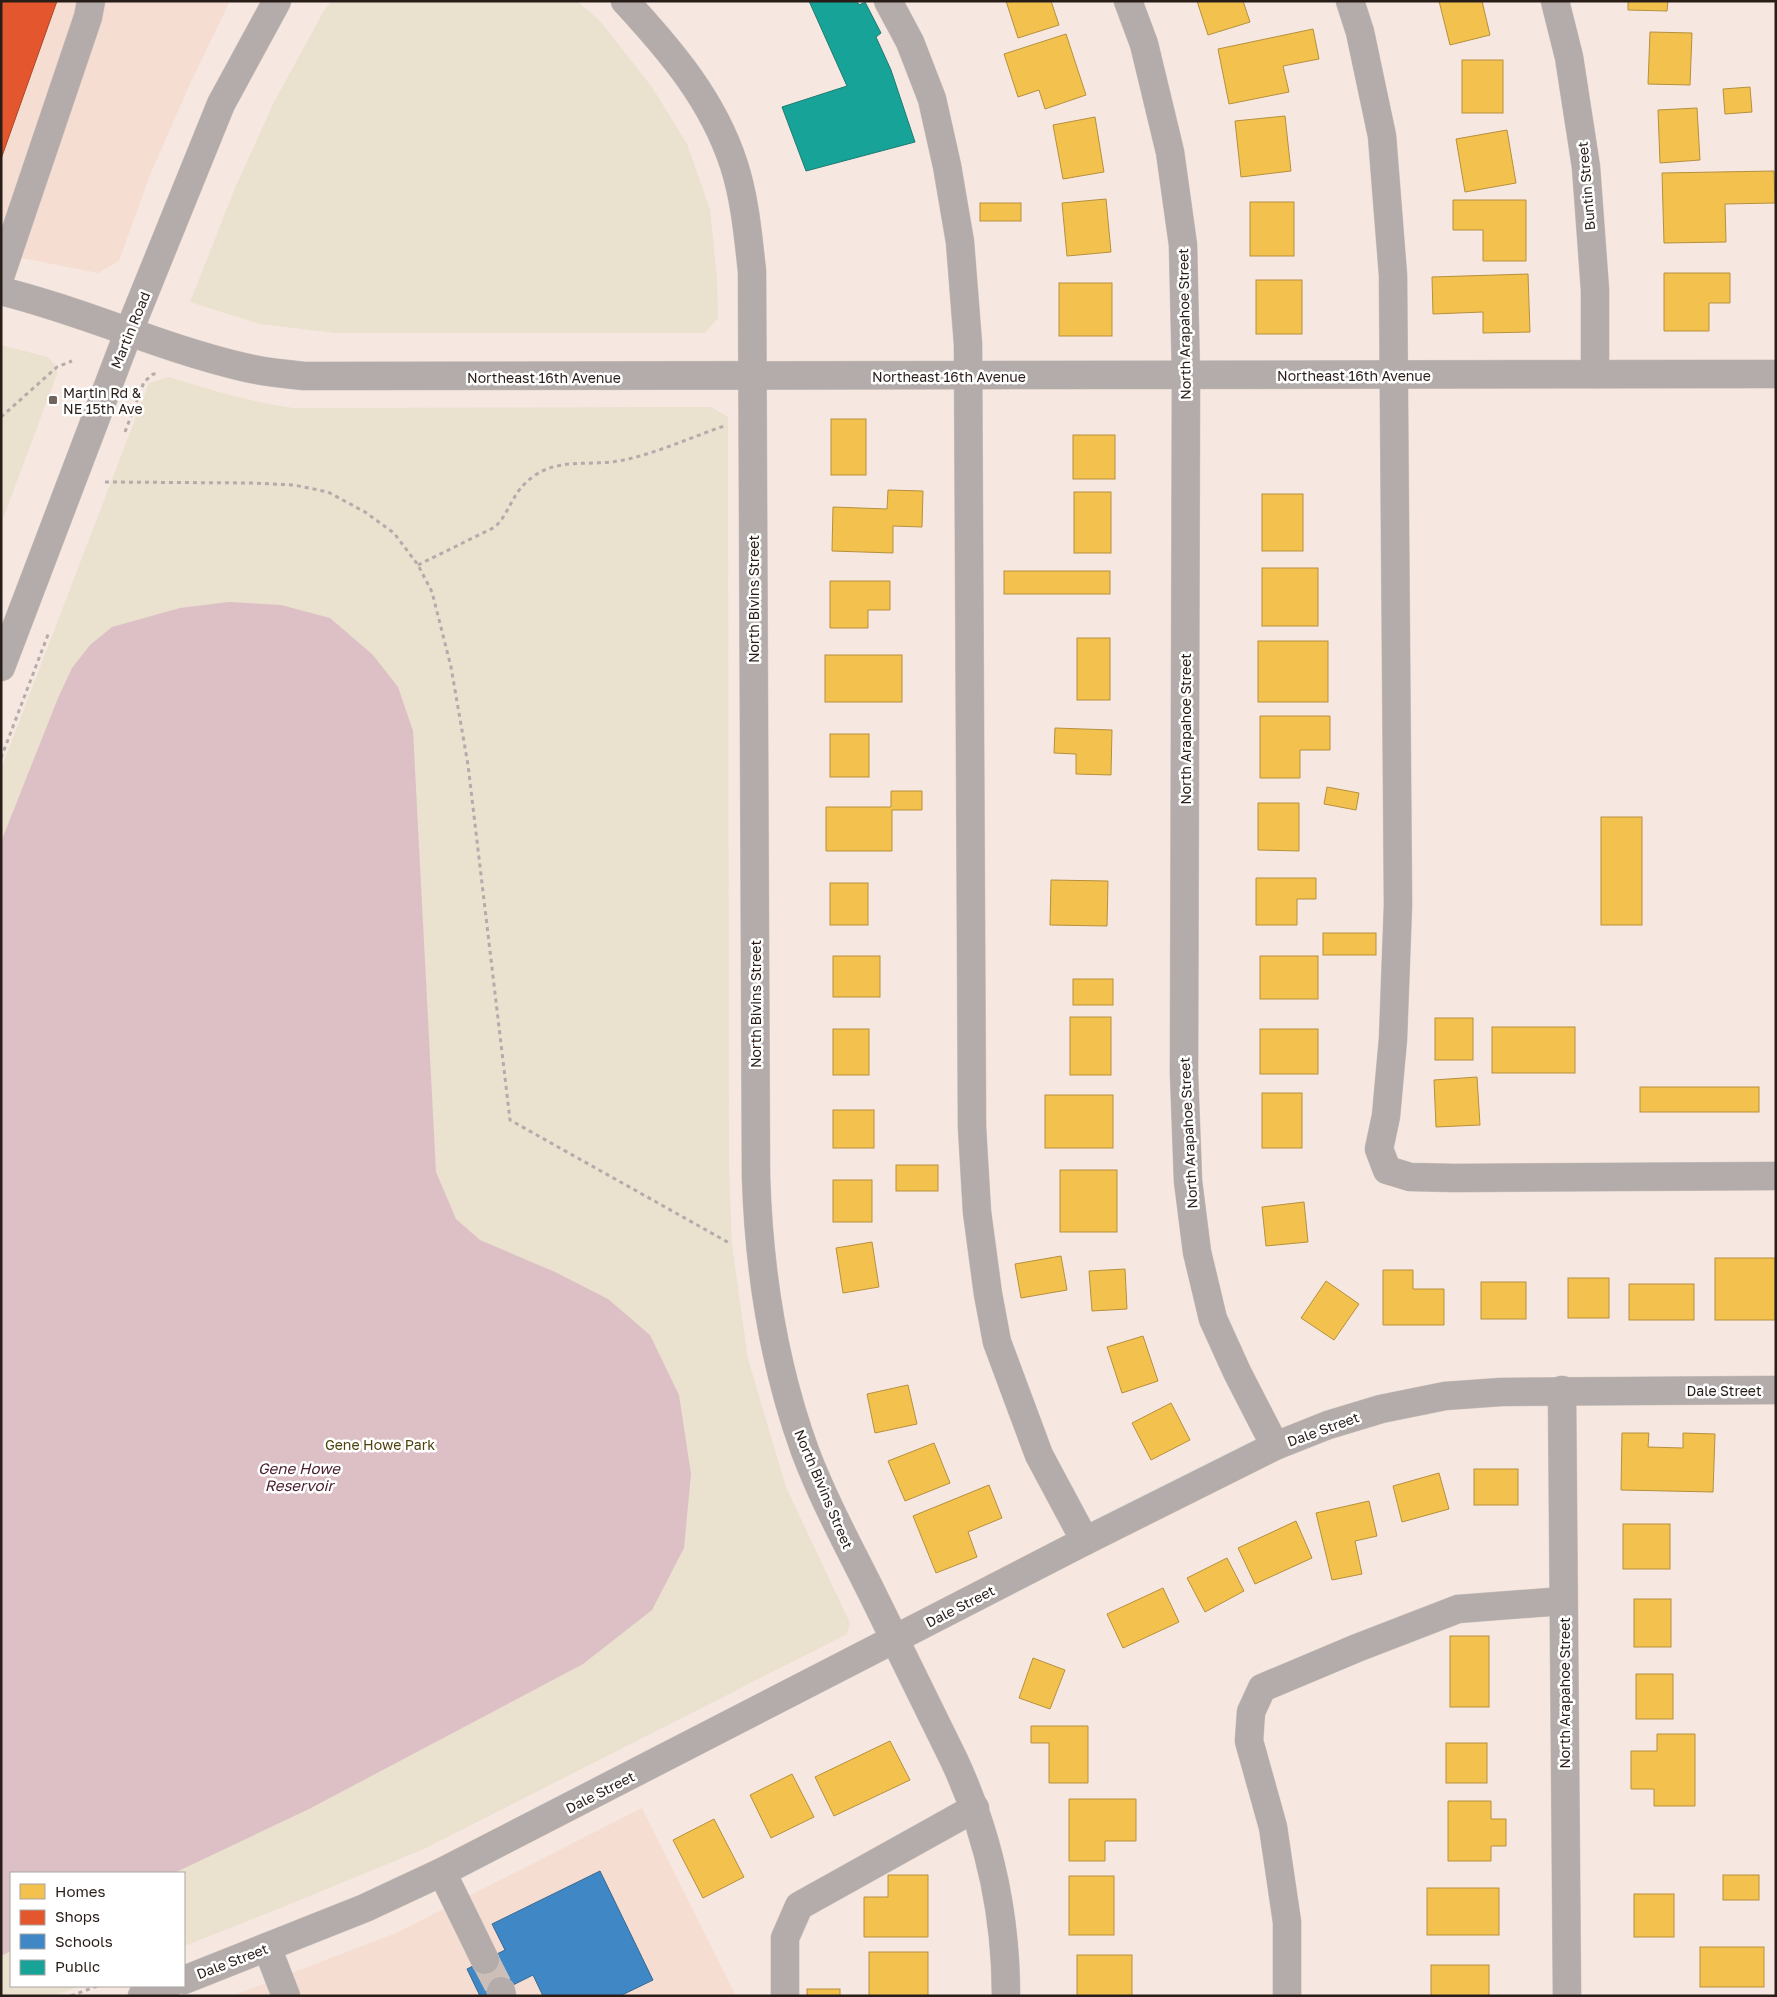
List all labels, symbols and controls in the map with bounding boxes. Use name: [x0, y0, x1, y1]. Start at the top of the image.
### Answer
street label: Buntin Street: [1574, 141, 1598, 231]
street label: North Arapahoe Street: [1174, 248, 1194, 400]
street label: Martin Road: [107, 289, 153, 371]
street label: Northeast 16th Avenue: [1277, 367, 1431, 384]
street label: Northeast 16th Avenue: [872, 368, 1026, 385]
street label: Northeast 16th Avenue: [467, 369, 621, 386]
place label: Martin Rd & NE 15th Ave: [63, 384, 143, 417]
marker: Martin Rd & NE 15th Ave: [47, 394, 59, 406]
street label: North Bivins Street: [745, 535, 762, 663]
street label: North Arapahoe Street: [1177, 653, 1194, 805]
street label: North Bivins Street: [747, 940, 764, 1068]
street label: North Arapahoe Street: [1176, 1057, 1200, 1209]
street label: Dale Street: [1686, 1382, 1762, 1399]
street label: Dale Street: [1285, 1408, 1361, 1450]
street label: North Bivins Street: [791, 1427, 857, 1551]
park label: Gene Howe Park: [325, 1436, 435, 1453]
water label: Gene Howe Reservoir: [258, 1459, 341, 1494]
street label: Dale Street: [923, 1581, 997, 1631]
street label: North Arapahoe Street: [1556, 1617, 1573, 1769]
street label: Dale Street: [563, 1767, 637, 1817]
legend: [10, 1872, 185, 1987]
text: Homes: [55, 1882, 105, 1900]
text: Shops: [55, 1907, 100, 1925]
text: Schools: [55, 1932, 113, 1950]
street label: Dale Street: [194, 1940, 270, 1982]
text: Public: [55, 1957, 100, 1975]

